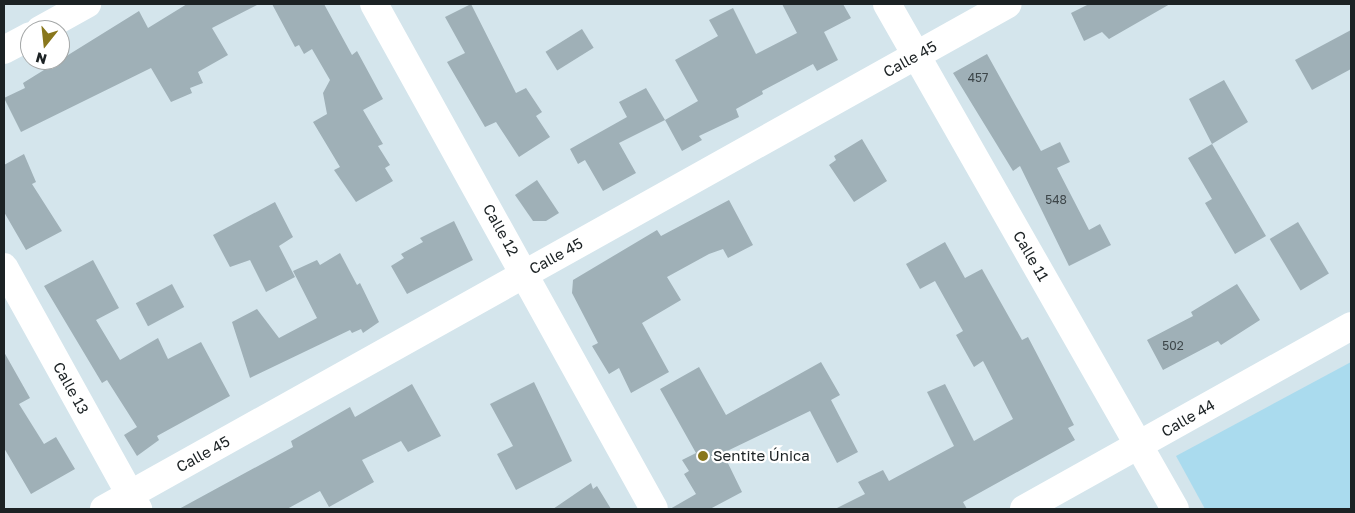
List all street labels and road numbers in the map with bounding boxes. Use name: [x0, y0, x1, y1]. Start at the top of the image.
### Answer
street label: Calle 45: [880, 37, 940, 81]
street label: Calle 12: [479, 201, 523, 259]
street label: Calle 11: [1009, 228, 1053, 284]
street label: Calle 45: [526, 234, 586, 278]
street label: Calle 13: [49, 359, 93, 417]
street label: Calle 44: [1158, 395, 1218, 441]
street label: Calle 45: [173, 432, 233, 476]

